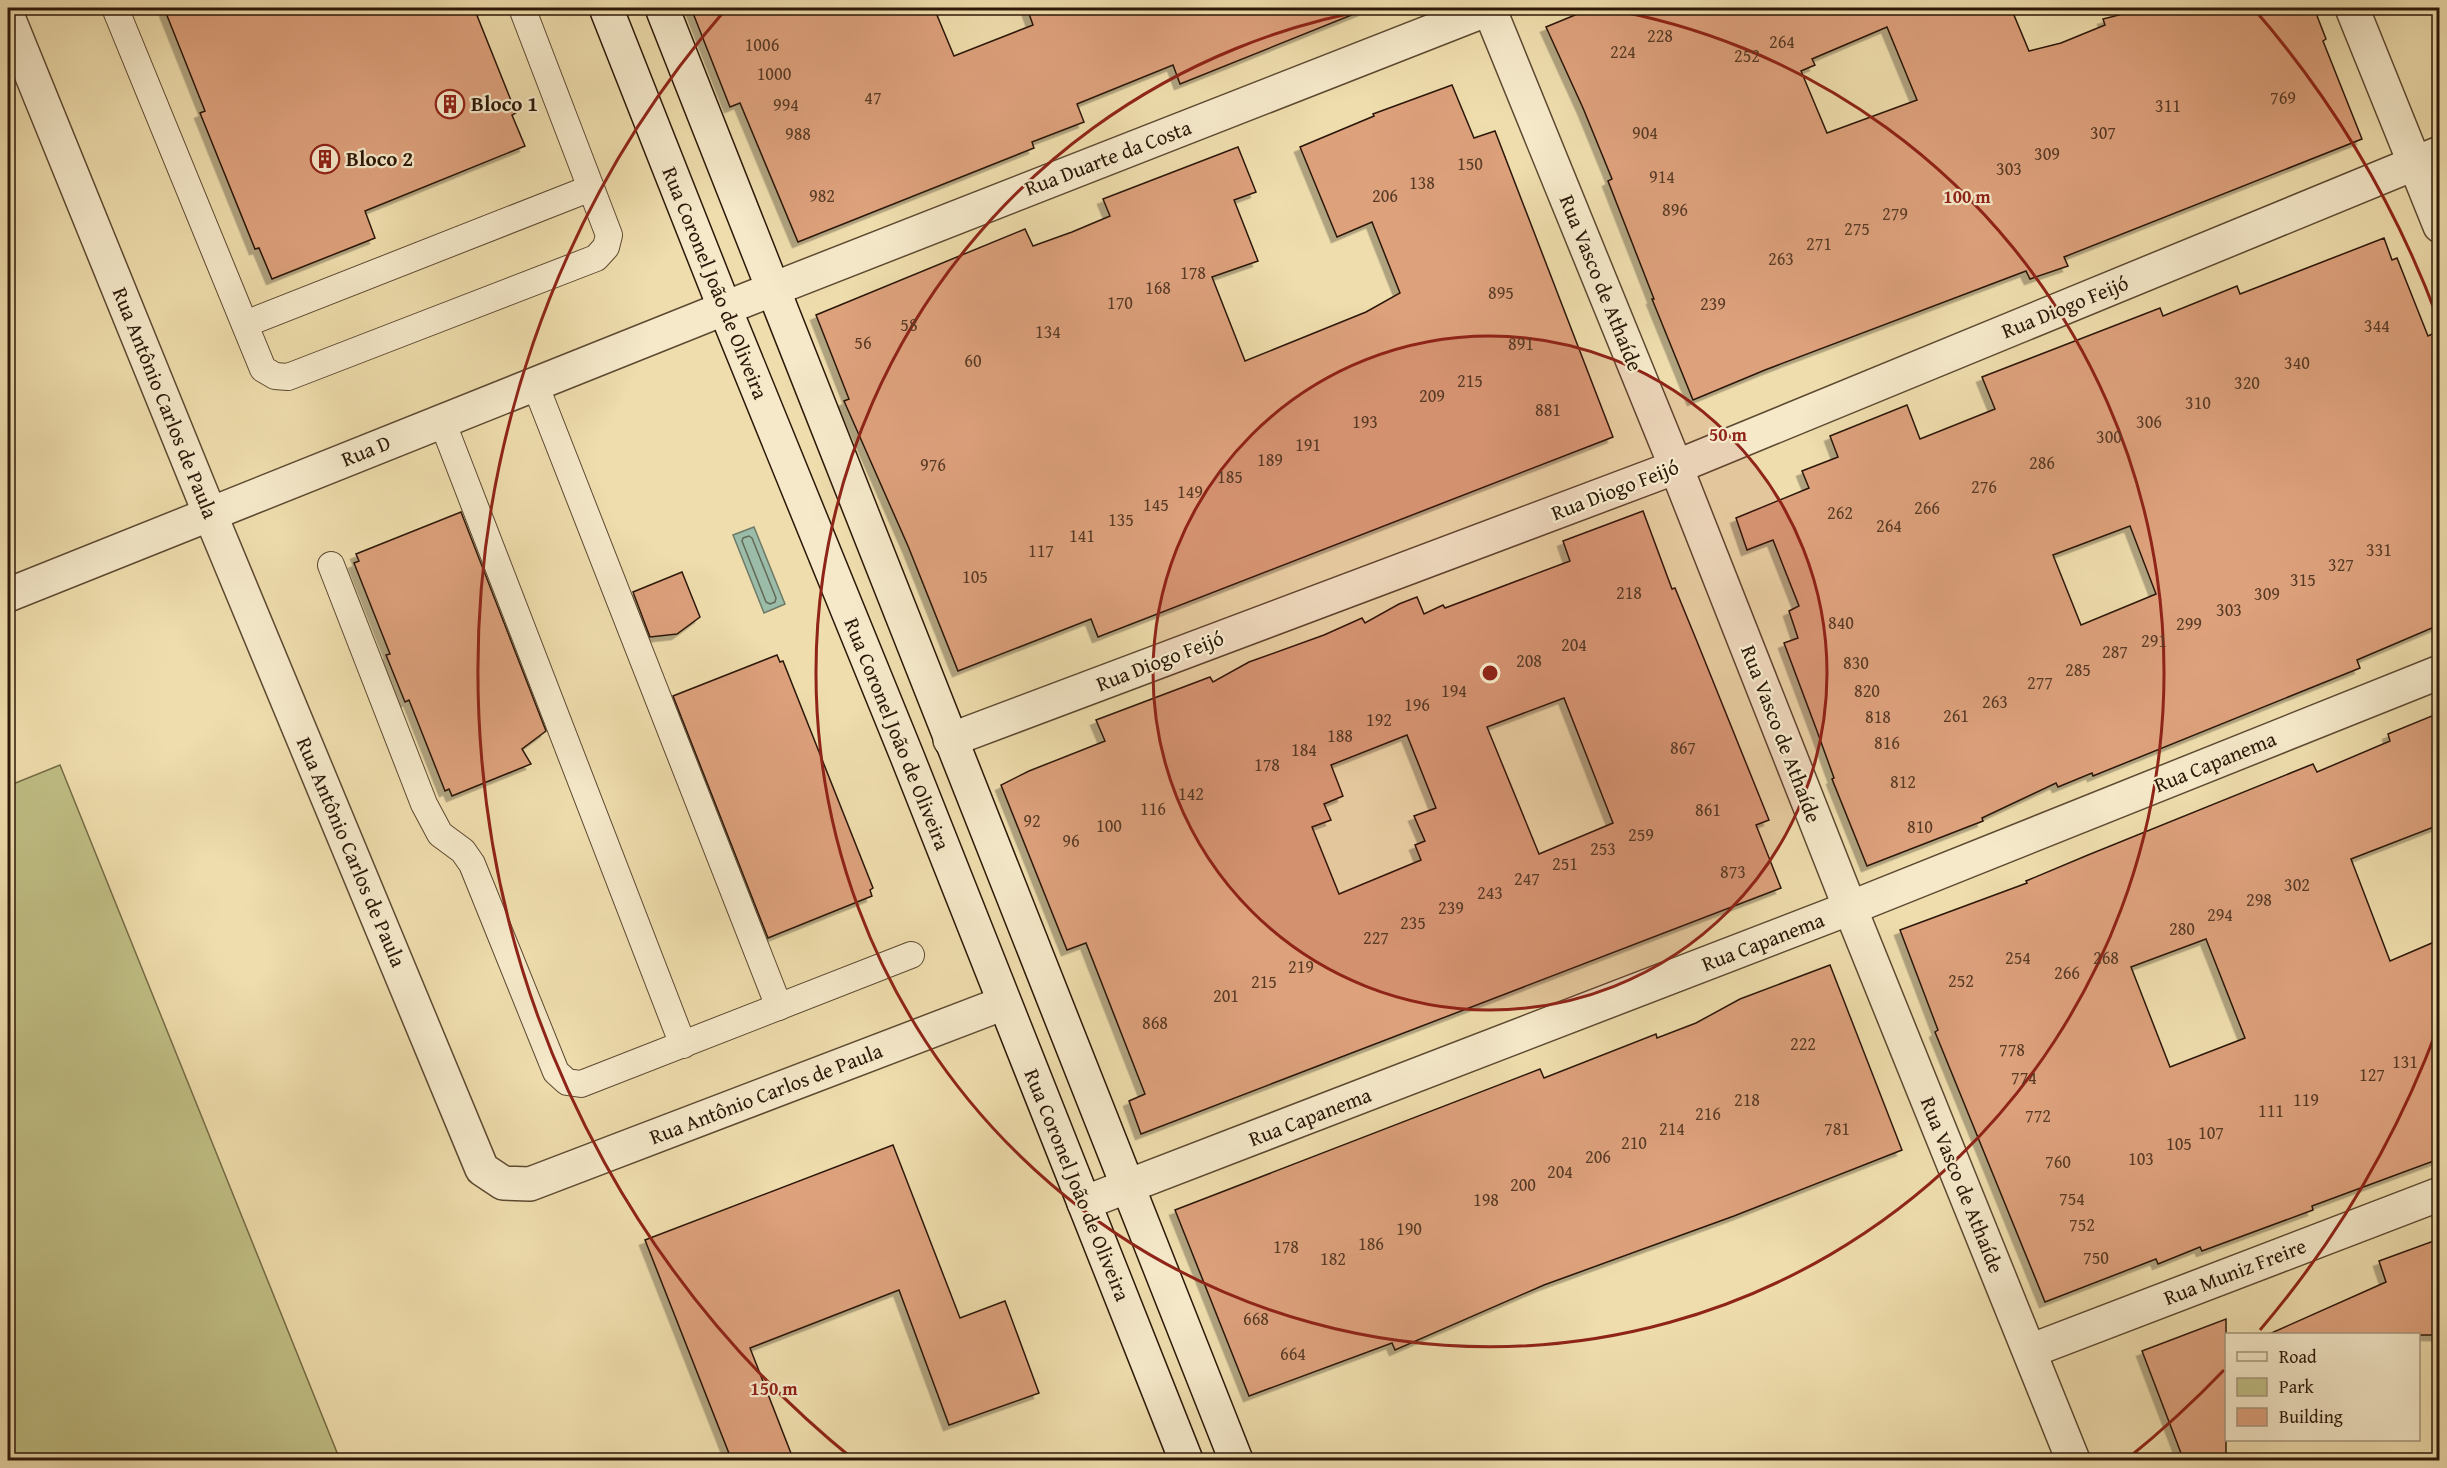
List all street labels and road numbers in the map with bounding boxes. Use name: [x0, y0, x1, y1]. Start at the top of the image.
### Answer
street label: Rua Duarte da Costa: [1020, 111, 1196, 204]
street label: Rua Coronel João de Oliveira: [655, 162, 776, 404]
street label: Rua Vasco de Athaíde: [1552, 190, 1651, 376]
street label: Rua Diogo Feijó: [1997, 267, 2133, 346]
street label: Rua Antônio Carlos de Paula: [105, 282, 226, 523]
street label: Rua D: [336, 427, 395, 474]
street label: Rua Diogo Feijó: [1546, 451, 1683, 528]
street label: Rua Coronel João de Oliveira: [837, 613, 958, 855]
street label: Rua Diogo Feijó: [1091, 622, 1228, 699]
street label: Rua Vasco de Athaíde: [1733, 641, 1830, 827]
street label: Rua Capanema: [2149, 723, 2281, 800]
street label: Rua Antônio Carlos de Paula: [289, 732, 414, 972]
street label: Rua Capanema: [1697, 904, 1829, 979]
street label: Rua Antônio Carlos de Paula: [645, 1035, 887, 1152]
street label: Rua Coronel João de Oliveira: [1017, 1064, 1138, 1306]
street label: Rua Capanema: [1244, 1079, 1376, 1154]
street label: Rua Vasco de Athaíde: [1913, 1092, 2012, 1278]
street label: Rua Muniz Freire: [2159, 1230, 2311, 1313]

